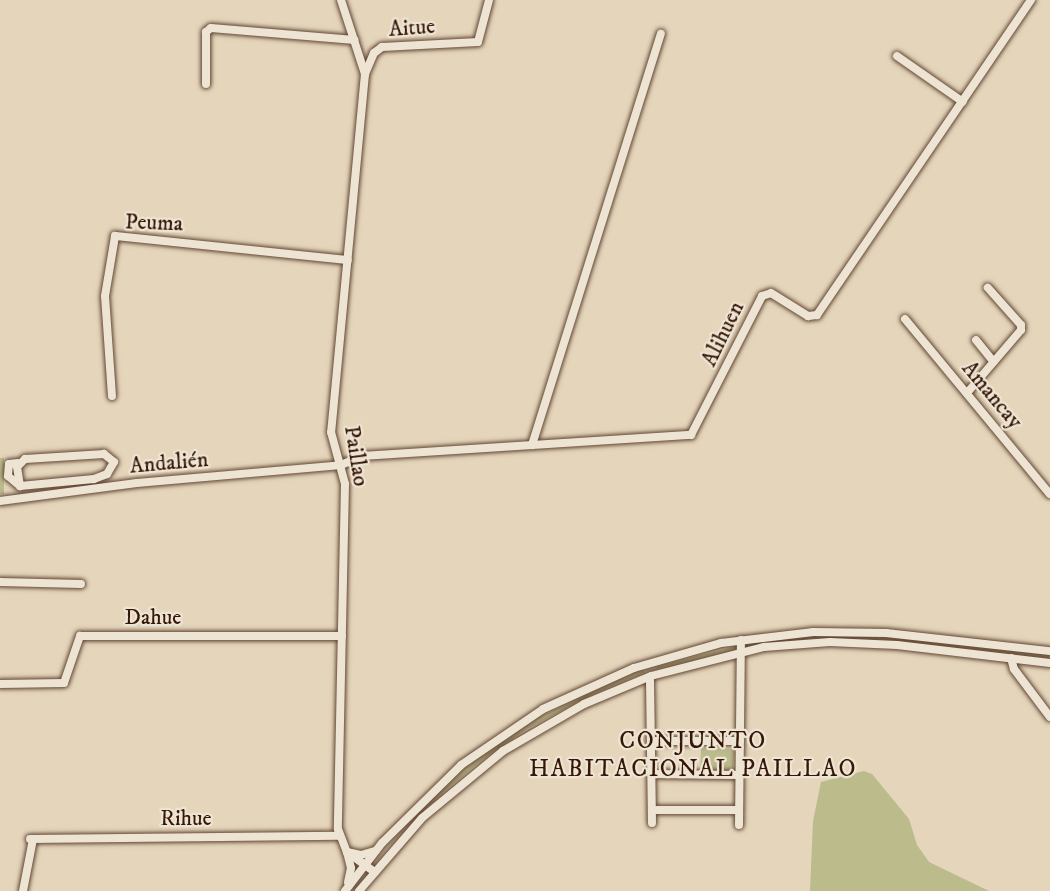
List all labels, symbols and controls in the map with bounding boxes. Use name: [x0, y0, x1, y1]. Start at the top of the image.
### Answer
street label: Aitue: [388, 13, 436, 43]
street label: Peuma: [125, 209, 183, 237]
street label: Alihuen: [696, 297, 750, 371]
street label: Amancay: [956, 356, 1028, 434]
street label: Paillao: [338, 424, 374, 488]
street label: Andalién: [129, 446, 209, 480]
street label: Dahue: [125, 605, 181, 631]
district label: CONJUNTO HABITACIONAL PAILLAO: [529, 728, 857, 784]
street label: Rihue: [160, 806, 212, 832]

